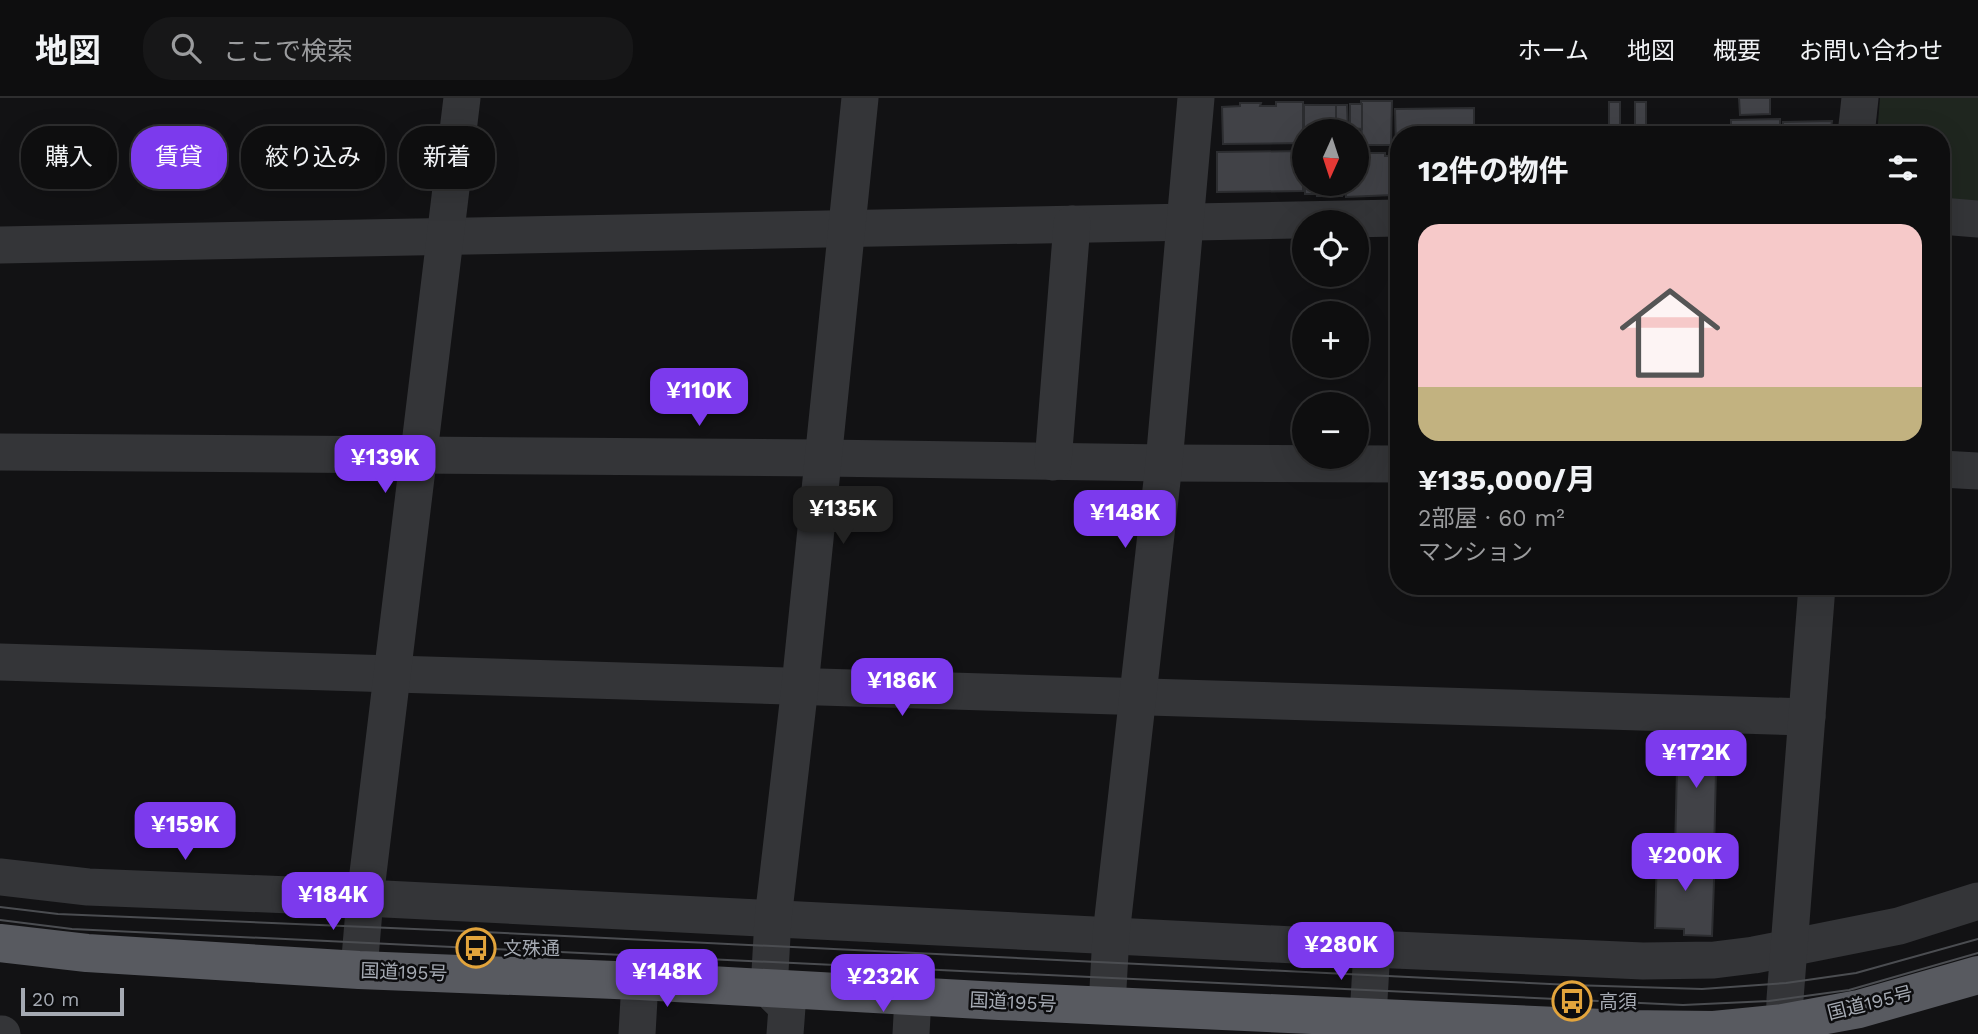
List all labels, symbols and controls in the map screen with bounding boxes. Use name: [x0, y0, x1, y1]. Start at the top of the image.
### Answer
search box: [143, 17, 633, 80]
icon: search: [167, 29, 205, 67]
text: 地図: [35, 31, 101, 70]
text: ここで検索: [223, 36, 353, 66]
text: ホーム: [1518, 37, 1589, 65]
text: 地図: [1627, 37, 1675, 65]
text: 概要: [1713, 37, 1761, 65]
text: お問い合わせ: [1799, 37, 1943, 65]
north arrow: [1292, 119, 1368, 196]
map controls: [1292, 119, 1369, 469]
chip: 購入: [21, 126, 117, 189]
chip: 賃貸: [131, 126, 227, 189]
chip: 絞り込み: [241, 126, 385, 189]
chip: 新着: [399, 126, 495, 189]
icon: filters: [1884, 149, 1922, 187]
text: 12件の物件: [1418, 153, 1569, 188]
button: locate: [1292, 210, 1369, 287]
icon: home: [1607, 270, 1733, 396]
button: +: [1292, 301, 1369, 378]
pin: ¥110K: [650, 368, 748, 428]
text: ¥110K: [666, 377, 732, 404]
button: −: [1292, 392, 1369, 469]
pin: ¥139K: [336, 436, 434, 495]
text: ¥139K: [351, 444, 419, 471]
text: ¥135,000/月: [1418, 462, 1596, 497]
pin: ¥135K: [794, 486, 892, 546]
pin: ¥148K: [1076, 490, 1174, 550]
text: ¥135K: [809, 495, 877, 522]
text: ¥148K: [1090, 499, 1160, 526]
text: 2部屋 · 60 m²: [1418, 505, 1565, 532]
text: マンション: [1418, 539, 1533, 566]
pin: ¥186K: [853, 658, 951, 718]
text: ¥186K: [867, 667, 937, 694]
pin: ¥172K: [1647, 730, 1745, 790]
text: ¥172K: [1662, 739, 1730, 766]
pin: ¥159K: [136, 802, 234, 862]
text: ¥159K: [151, 811, 219, 838]
pin: ¥200K: [1636, 834, 1734, 893]
text: ¥200K: [1648, 842, 1722, 869]
pin: ¥184K: [284, 872, 382, 932]
text: ¥184K: [298, 881, 368, 908]
pin: ¥280K: [1292, 922, 1390, 982]
bus stop icon: 文殊通: [455, 927, 497, 969]
text: ¥280K: [1304, 931, 1378, 958]
place label: 文殊通: [503, 937, 560, 960]
pin: ¥148K: [618, 950, 716, 1009]
pin: ¥232K: [834, 954, 932, 1014]
text: ¥148K: [632, 958, 702, 985]
street label: 国道195号: [360, 959, 448, 985]
text: ¥232K: [847, 963, 919, 990]
bus stop icon: 高須: [1551, 980, 1593, 1022]
street label: 国道195号: [1825, 981, 1915, 1025]
scale bar: [21, 985, 124, 1017]
text: 20 m: [32, 988, 79, 1011]
street label: 国道195号: [969, 988, 1057, 1016]
place label: 高須: [1599, 990, 1637, 1013]

